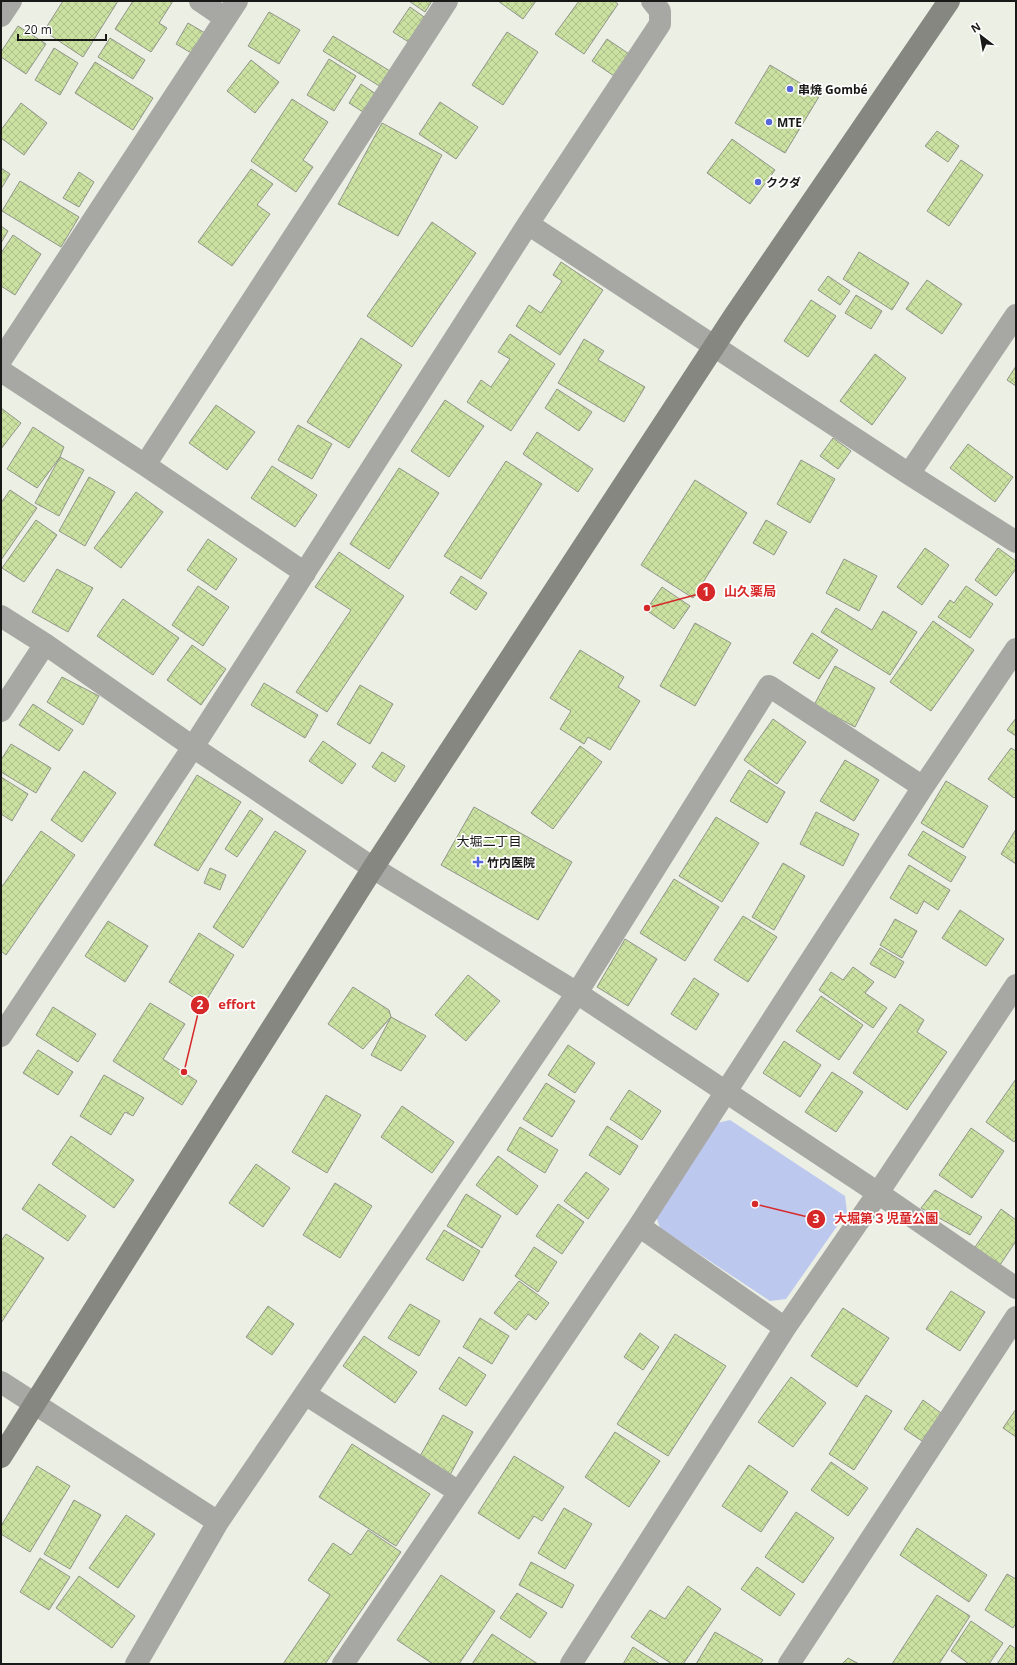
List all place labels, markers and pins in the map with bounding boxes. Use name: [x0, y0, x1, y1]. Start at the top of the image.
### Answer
place label: 串焼 Gombé: [798, 81, 868, 98]
marker: 串焼 Gombé: [785, 84, 795, 94]
place label: MTE: [777, 114, 802, 131]
marker: MTE: [764, 117, 774, 127]
place label: ククダ: [766, 174, 801, 191]
marker: ククダ: [753, 177, 763, 187]
callout: 山久薬局: [696, 579, 784, 604]
place label: 竹内医院: [487, 854, 535, 871]
marker: 竹内医院: [472, 856, 484, 868]
callout: effort: [190, 992, 264, 1017]
callout: 大堀第３児童公園: [806, 1206, 946, 1231]

